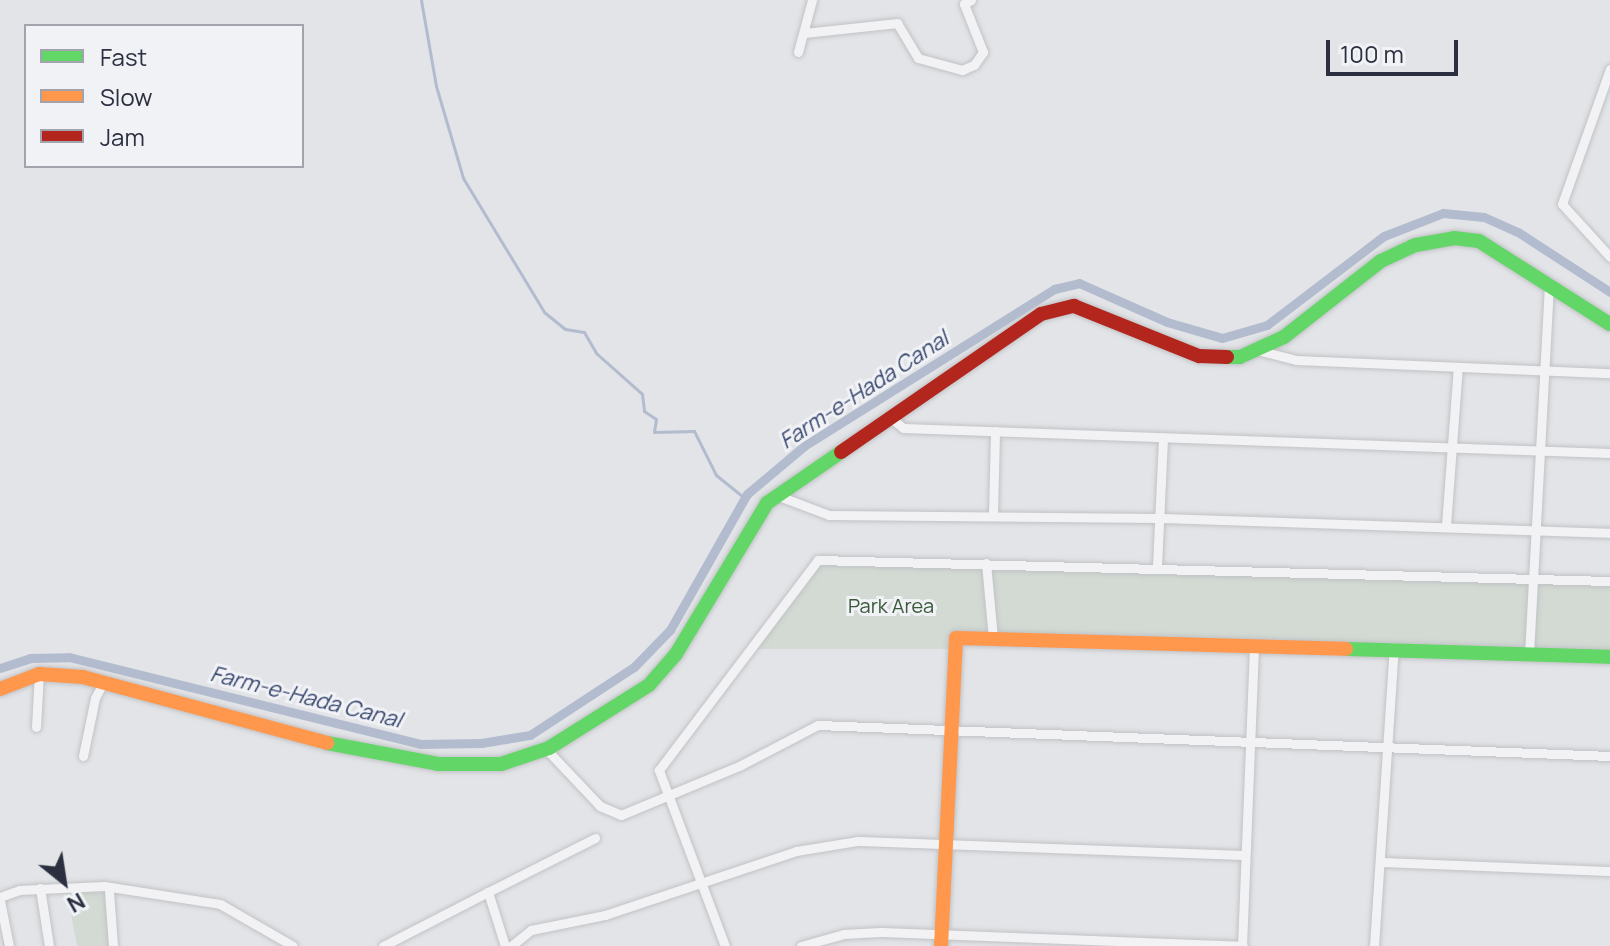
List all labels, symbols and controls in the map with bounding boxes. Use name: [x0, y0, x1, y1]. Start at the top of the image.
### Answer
legend: [24, 24, 304, 168]
scale bar: [1330, 24, 1462, 74]
text: 100 m: [1340, 37, 1404, 70]
text: Fast: [100, 40, 147, 73]
text: Slow: [100, 80, 153, 113]
text: Jam: [100, 120, 145, 153]
water label: Farm-e-Hada Canal: [775, 326, 953, 454]
park label: Park Area: [848, 593, 934, 617]
water label: Farm-e-Hada Canal: [208, 660, 404, 734]
north arrow: [24, 842, 104, 922]
text: N: [62, 886, 90, 920]

